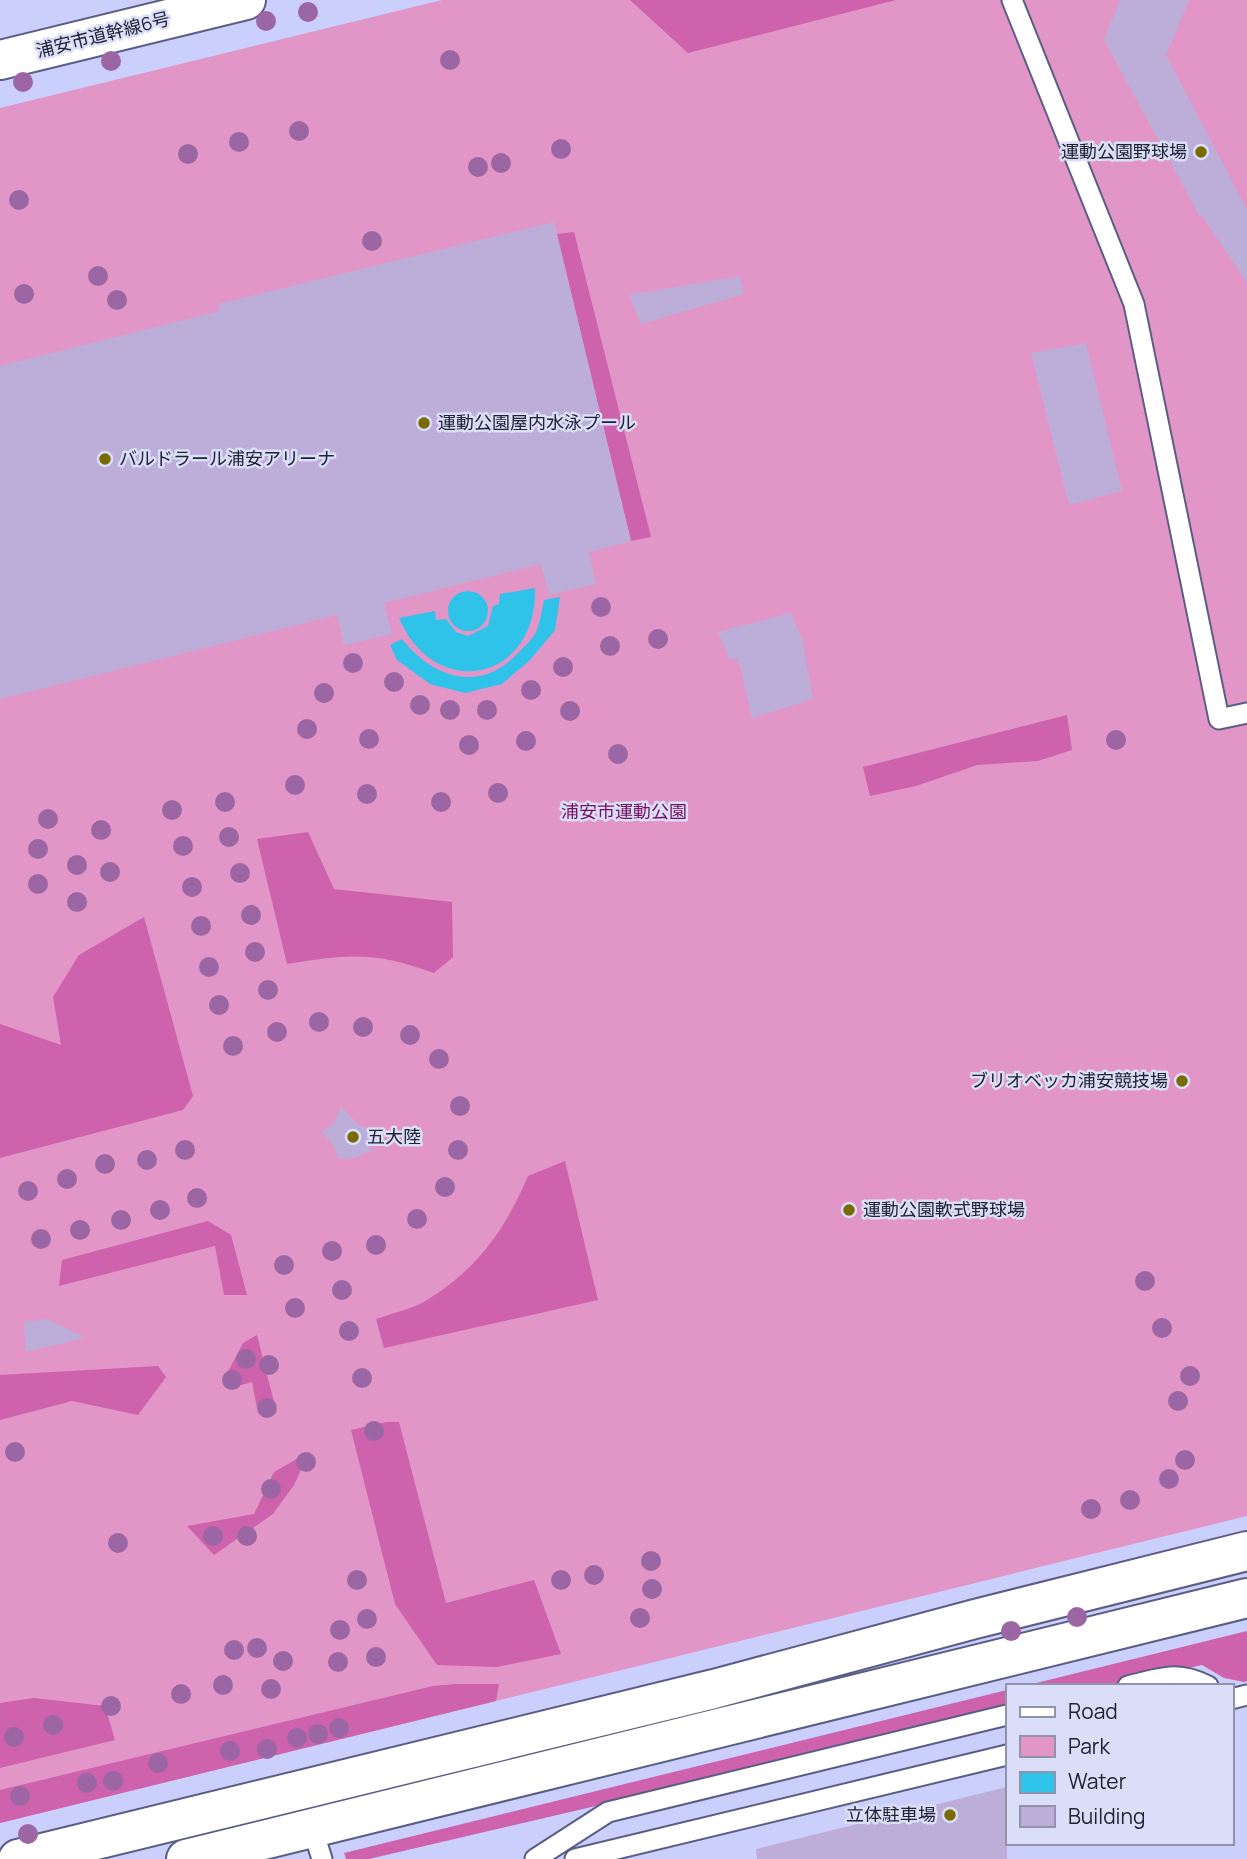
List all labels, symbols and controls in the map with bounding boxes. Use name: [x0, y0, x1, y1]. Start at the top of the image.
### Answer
street label: 浦安市道幹線6号: [33, 6, 172, 62]
place label: 運動公園野球場: [1061, 139, 1187, 163]
marker: 運動公園野球場: [1193, 144, 1209, 160]
place label: 運動公園屋内水泳プール: [438, 410, 636, 434]
marker: 運動公園屋内水泳プール: [416, 415, 432, 431]
place label: バルドラール浦安アリーナ: [119, 446, 335, 470]
marker: バルドラール浦安アリーナ: [97, 451, 113, 467]
park label: 浦安市運動公園: [561, 799, 687, 823]
place label: ブリオベッカ浦安競技場: [970, 1068, 1168, 1092]
marker: ブリオベッカ浦安競技場: [1174, 1073, 1190, 1089]
place label: 五大陸: [367, 1124, 421, 1148]
marker: 五大陸: [345, 1129, 361, 1145]
place label: 運動公園軟式野球場: [863, 1197, 1025, 1221]
marker: 運動公園軟式野球場: [841, 1202, 857, 1218]
legend: [1006, 1684, 1233, 1845]
text: Road: [1068, 1697, 1118, 1725]
text: Park: [1068, 1732, 1110, 1760]
text: Water: [1068, 1767, 1127, 1795]
place label: 立体駐車場: [846, 1802, 936, 1826]
text: Building: [1068, 1802, 1145, 1830]
marker: 立体駐車場: [942, 1807, 958, 1823]

